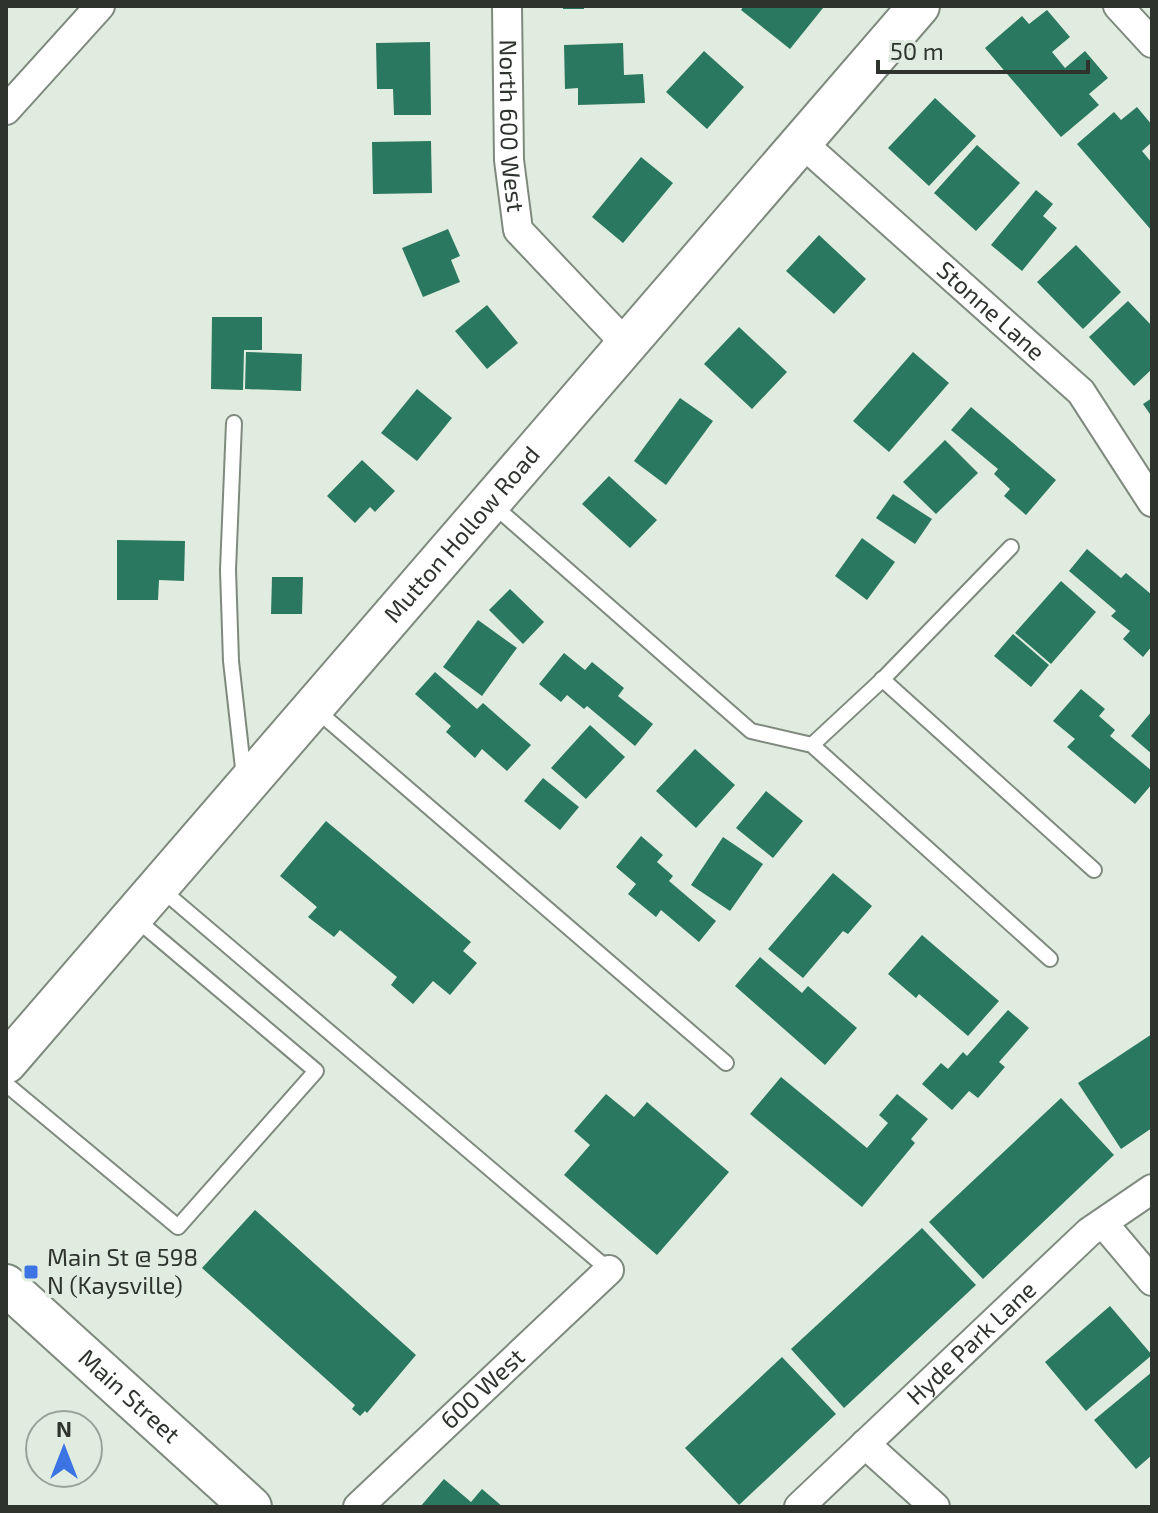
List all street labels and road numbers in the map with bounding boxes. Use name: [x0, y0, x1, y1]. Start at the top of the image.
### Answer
street label: North 600 West: [494, 39, 532, 214]
street label: Stonne Lane: [932, 254, 1051, 366]
street label: Mutton Hollow Road: [377, 440, 545, 628]
street label: Hyde Park Lane: [900, 1274, 1041, 1410]
street label: 600 West: [434, 1341, 530, 1434]
street label: Main Street: [74, 1342, 187, 1448]

